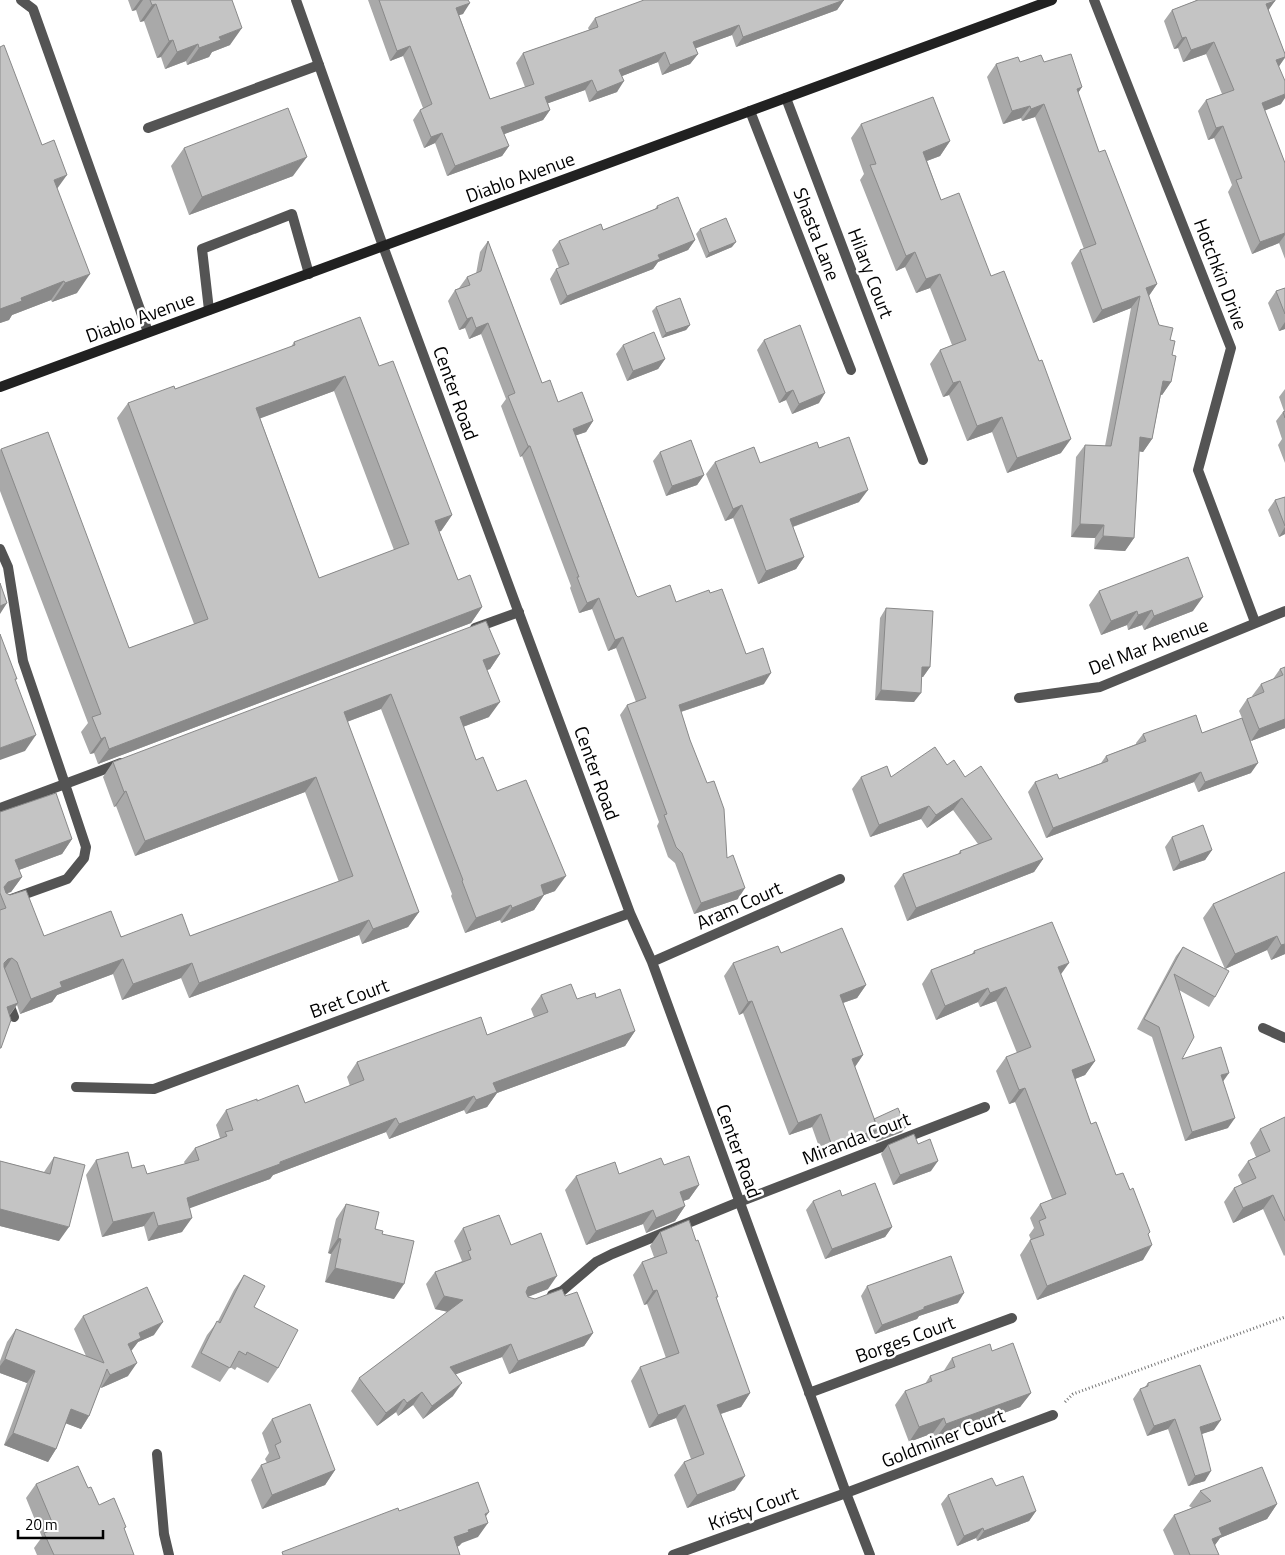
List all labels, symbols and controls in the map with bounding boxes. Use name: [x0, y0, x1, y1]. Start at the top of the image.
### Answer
street label: Diablo Avenue: [461, 143, 578, 210]
street label: Shasta Lane: [786, 183, 849, 285]
street label: Hotchkin Drive: [1187, 214, 1256, 334]
street label: Hilary Court: [841, 224, 902, 322]
street label: Diablo Avenue: [81, 283, 198, 350]
street label: Center Road: [426, 342, 487, 444]
street label: Del Mar Avenue: [1084, 609, 1212, 682]
street label: Center Road: [567, 722, 628, 824]
street label: Aram Court: [691, 873, 787, 936]
street label: Bret Court: [305, 970, 393, 1025]
street label: Center Road: [709, 1100, 770, 1202]
street label: Miranda Court: [798, 1104, 914, 1171]
street label: Borges Court: [851, 1307, 959, 1370]
street label: Goldminer Court: [877, 1401, 1009, 1474]
street label: Kristy Court: [704, 1478, 802, 1537]
scale bar: [18, 1508, 102, 1540]
text: 20 m: [25, 1513, 58, 1536]

